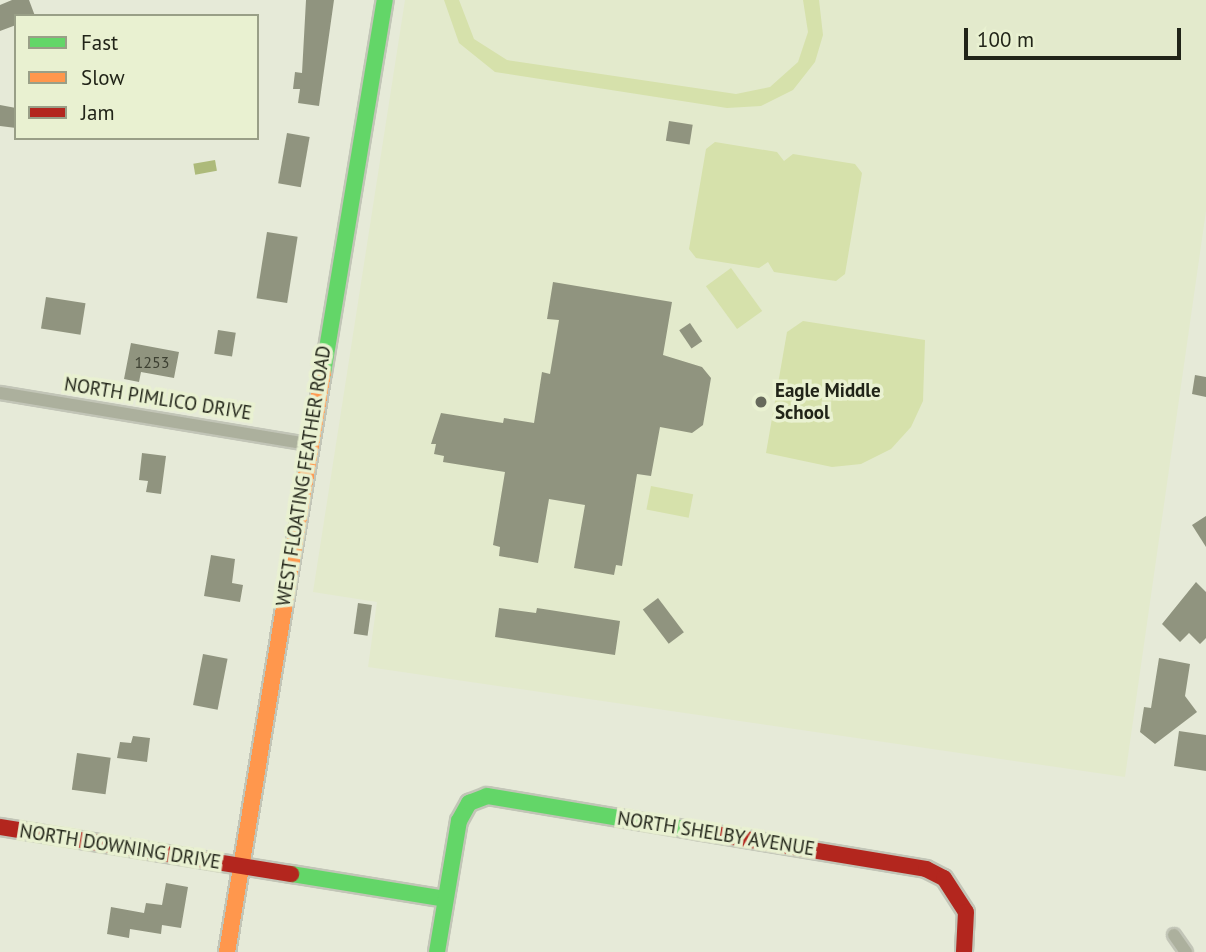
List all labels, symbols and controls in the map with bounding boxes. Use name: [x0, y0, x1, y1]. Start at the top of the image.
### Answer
legend: [14, 14, 259, 140]
scale bar: [968, 14, 1185, 58]
text: 100 m: [977, 26, 1034, 53]
text: Fast: [81, 29, 118, 56]
text: Slow: [81, 64, 125, 91]
text: Jam: [81, 99, 115, 126]
street label: WEST FLOATING FEATHER ROAD: [272, 344, 336, 608]
house number: 1253: [135, 352, 169, 372]
street label: NORTH PIMLICO DRIVE: [63, 373, 253, 425]
place label: Eagle Middle School: [775, 380, 881, 424]
marker: Eagle Middle School: [753, 394, 769, 410]
street label: NORTH SHELBY AVENUE: [615, 807, 817, 861]
street label: NORTH DOWNING DRIVE: [18, 820, 222, 874]

